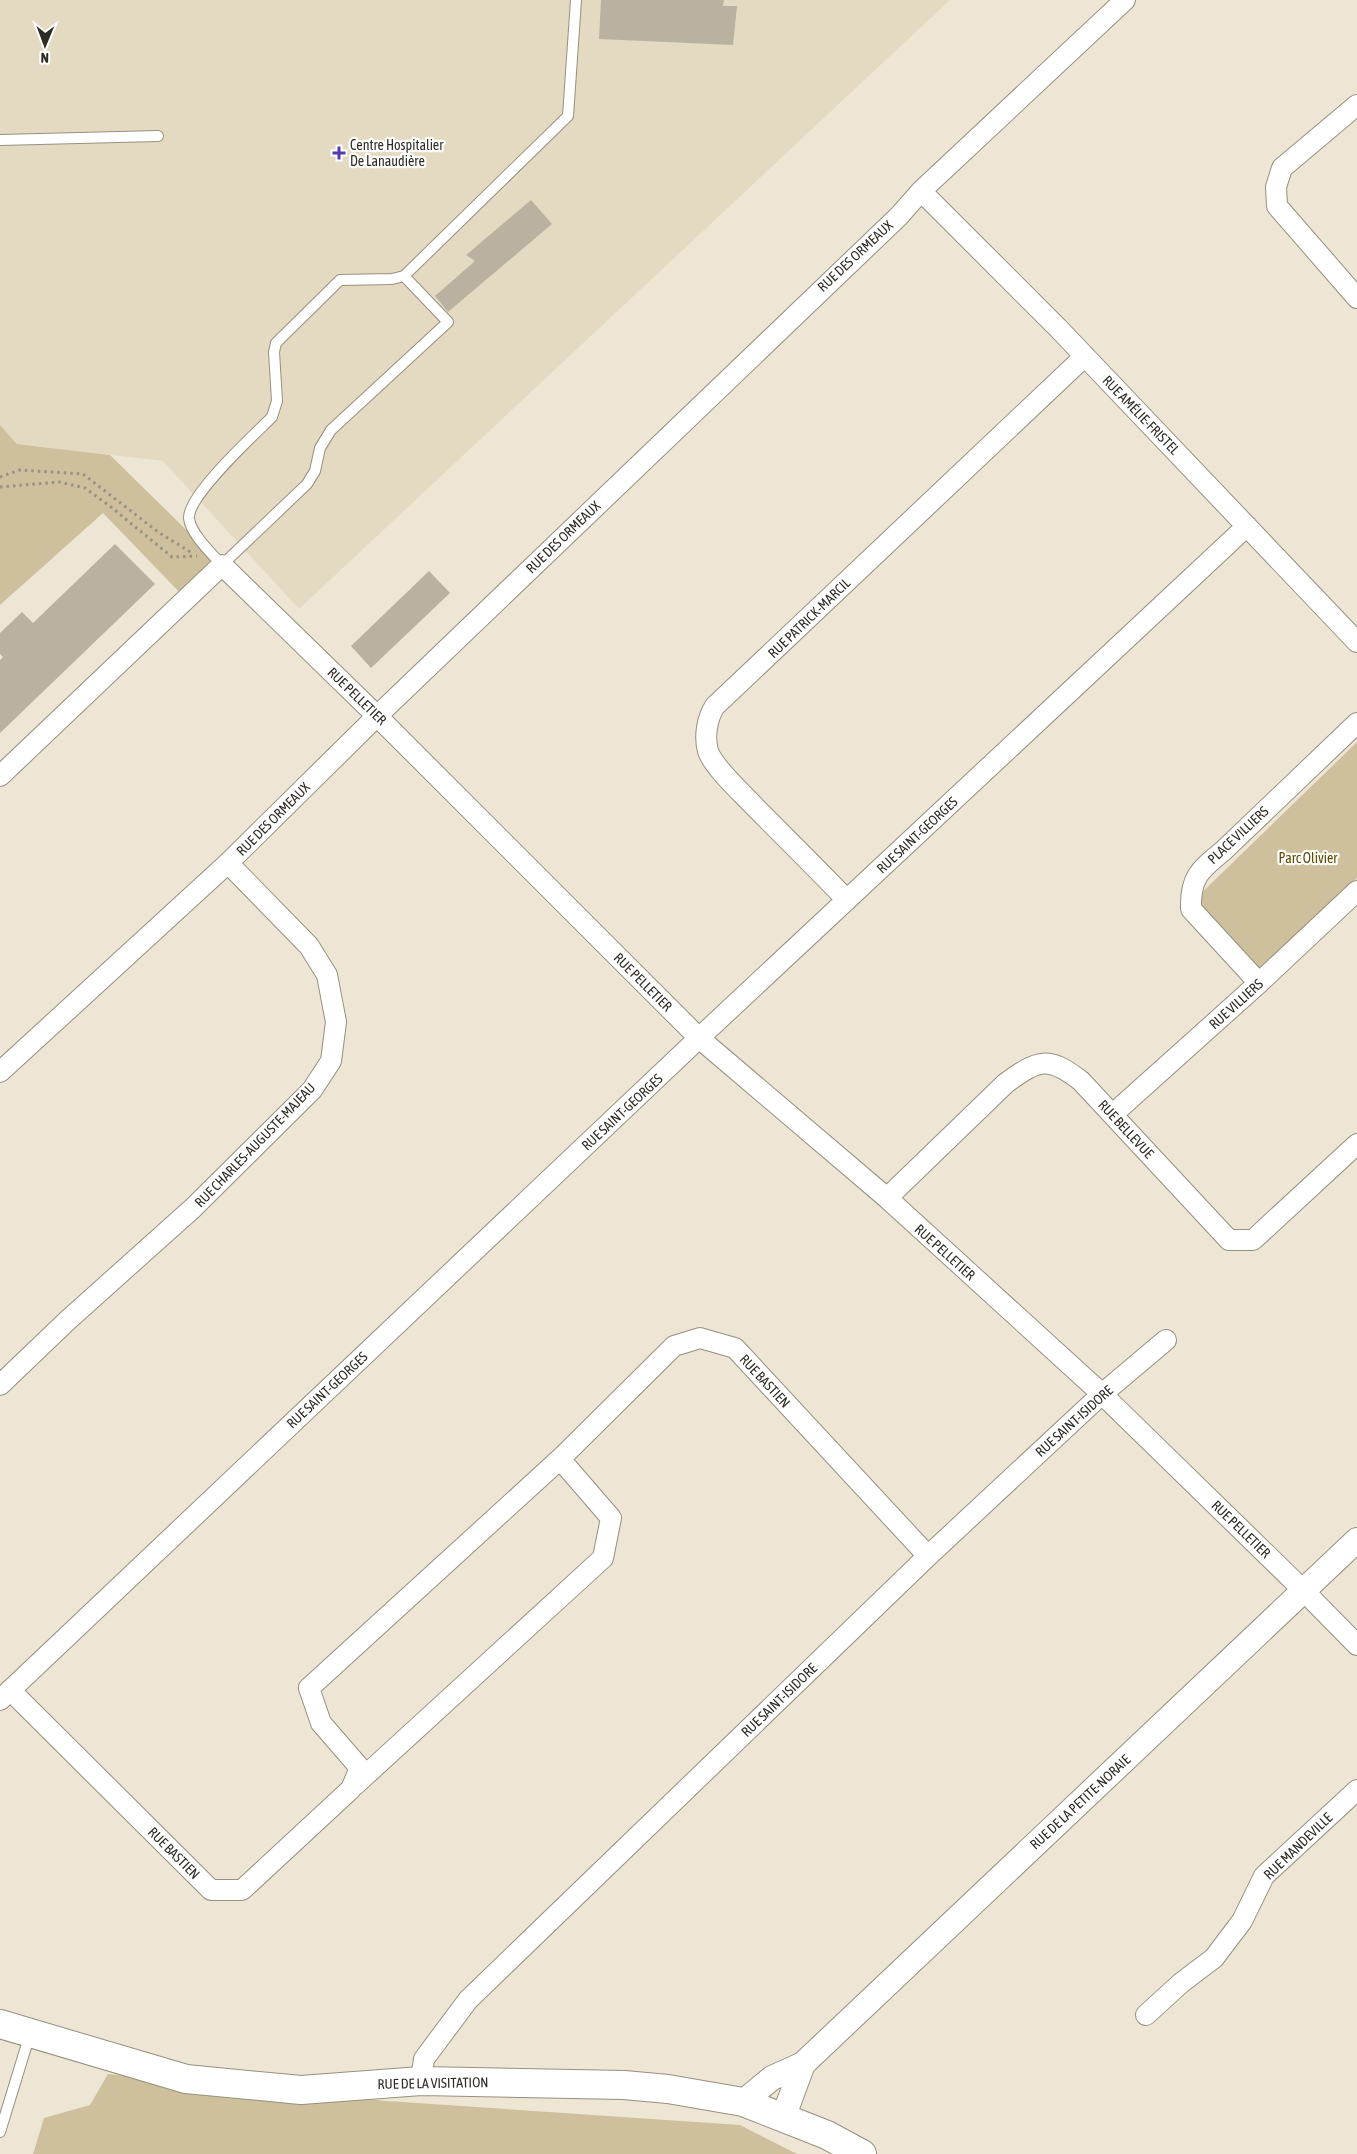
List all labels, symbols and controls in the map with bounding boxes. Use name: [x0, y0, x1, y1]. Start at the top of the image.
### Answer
north arrow: [20, 20, 70, 70]
text: N: [41, 50, 49, 66]
place label: Centre Hospitalier De Lanaudière: [350, 137, 444, 169]
marker: Centre Hospitalier De Lanaudière: [332, 146, 346, 160]
street label: RUE DES ORMEAUX: [814, 217, 896, 295]
street label: RUE AMÉLIE-FRISTEL: [1099, 372, 1183, 458]
street label: RUE DES ORMEAUX: [523, 497, 604, 576]
street label: RUE PATRICK-MARCIL: [765, 575, 854, 661]
street label: RUE PELLETIER: [324, 664, 390, 728]
street label: RUE DES ORMEAUX: [233, 779, 313, 859]
street label: RUE SAINT-GEORGES: [873, 793, 961, 876]
street label: PLACE VILLIERS: [1204, 803, 1272, 867]
park label: Parc Olivier: [1279, 850, 1338, 866]
street label: RUE PELLETIER: [611, 950, 675, 1014]
street label: RUE VILLIERS: [1206, 976, 1266, 1032]
street label: RUE SAINT-GEORGES: [578, 1070, 666, 1153]
street label: RUE CHARLES-AUGUSTE-MAJEAU: [191, 1080, 319, 1210]
street label: RUE BELLEVUE: [1095, 1097, 1157, 1161]
street label: RUE PELLETIER: [912, 1221, 978, 1283]
street label: RUE SAINT-GEORGES: [283, 1348, 371, 1431]
street label: RUE BASTIEN: [736, 1351, 794, 1411]
street label: RUE SAINT-ISIDORE: [1032, 1382, 1116, 1460]
street label: RUE PELLETIER: [1208, 1497, 1274, 1561]
street label: RUE SAINT-ISIDORE: [738, 1660, 820, 1740]
street label: RUE DE LA PETITE-NORAIE: [1027, 1751, 1133, 1853]
street label: RUE MANDEVILLE: [1261, 1809, 1335, 1883]
street label: RUE BASTIEN: [145, 1824, 203, 1882]
street label: RUE DE LA VISITATION: [377, 2074, 489, 2092]

